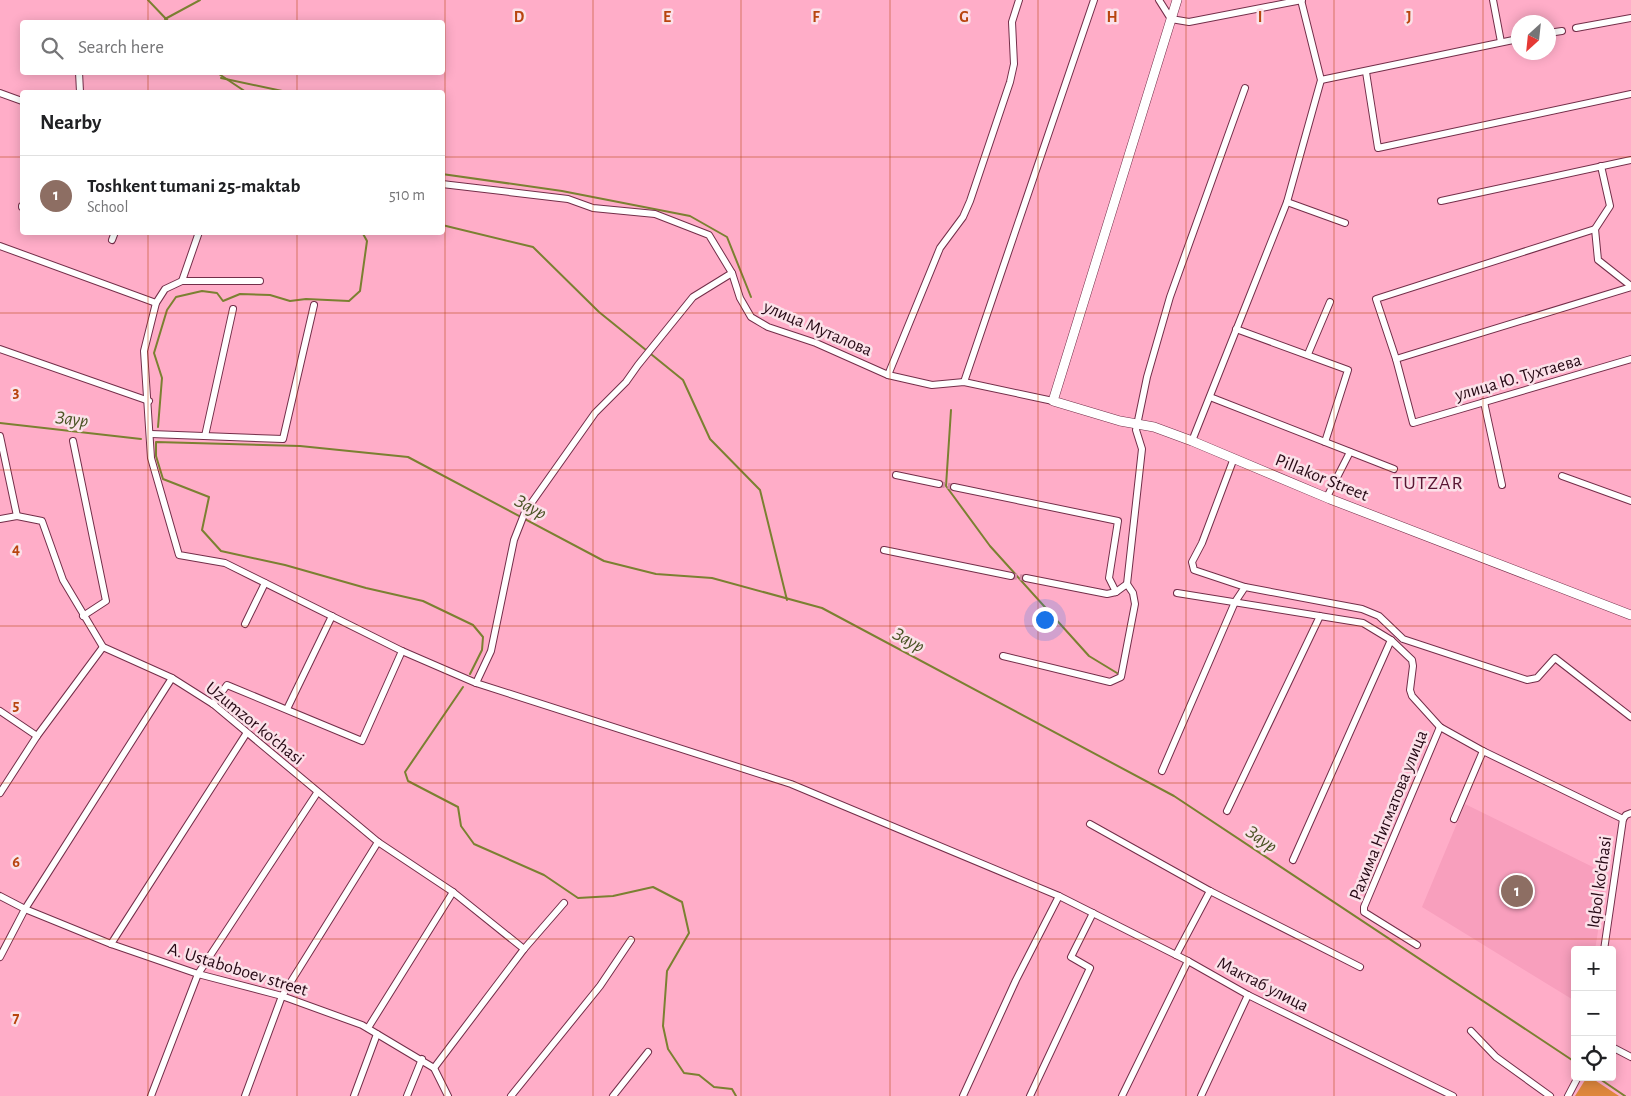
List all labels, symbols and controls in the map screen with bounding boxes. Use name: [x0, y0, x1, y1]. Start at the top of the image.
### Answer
text: D: [514, 9, 525, 25]
text: E: [663, 9, 671, 25]
text: F: [812, 9, 820, 25]
text: G: [959, 9, 969, 25]
text: H: [1106, 9, 1118, 25]
text: I: [1258, 9, 1262, 25]
text: J: [1406, 9, 1412, 25]
north arrow: [1511, 15, 1556, 60]
search box: [20, 20, 445, 75]
icon: search: [38, 34, 66, 62]
text: Search here: [78, 38, 164, 57]
text: Nearby: [40, 112, 101, 133]
text: Toshkent tumani 25-maktab: [87, 177, 300, 196]
text: 1: [53, 187, 59, 203]
text: 510 m: [389, 187, 425, 203]
text: School: [87, 199, 128, 215]
street label: улица Муталова: [760, 298, 875, 360]
street label: улица Ю. Тухтаева: [1452, 351, 1583, 405]
text: 3: [13, 384, 20, 400]
water label: Заур: [54, 408, 89, 431]
street label: Pillakor Street: [1273, 451, 1371, 505]
district label: TUTZAR: [1392, 473, 1464, 493]
water label: Заур: [511, 491, 549, 523]
text: 4: [12, 541, 20, 557]
your location: [1032, 607, 1058, 633]
water label: Заур: [889, 624, 927, 656]
street label: Uzumzor ko'chasi: [202, 679, 307, 769]
text: 5: [13, 697, 20, 713]
street label: Рахима Нигматова улица: [1347, 728, 1431, 903]
water label: Заур: [1242, 822, 1280, 856]
street label: Iqbol ko'chasi: [1585, 835, 1615, 929]
text: 6: [12, 854, 20, 870]
pin: 1: [1501, 872, 1533, 910]
street label: A. Ustaboboev street: [166, 940, 310, 1000]
map controls: [1571, 946, 1616, 1081]
button: +: [1571, 946, 1616, 991]
street label: Мактаб улица: [1214, 953, 1312, 1016]
button: −: [1571, 991, 1616, 1036]
text: 7: [13, 1010, 20, 1026]
button: locate: [1571, 1036, 1616, 1081]

